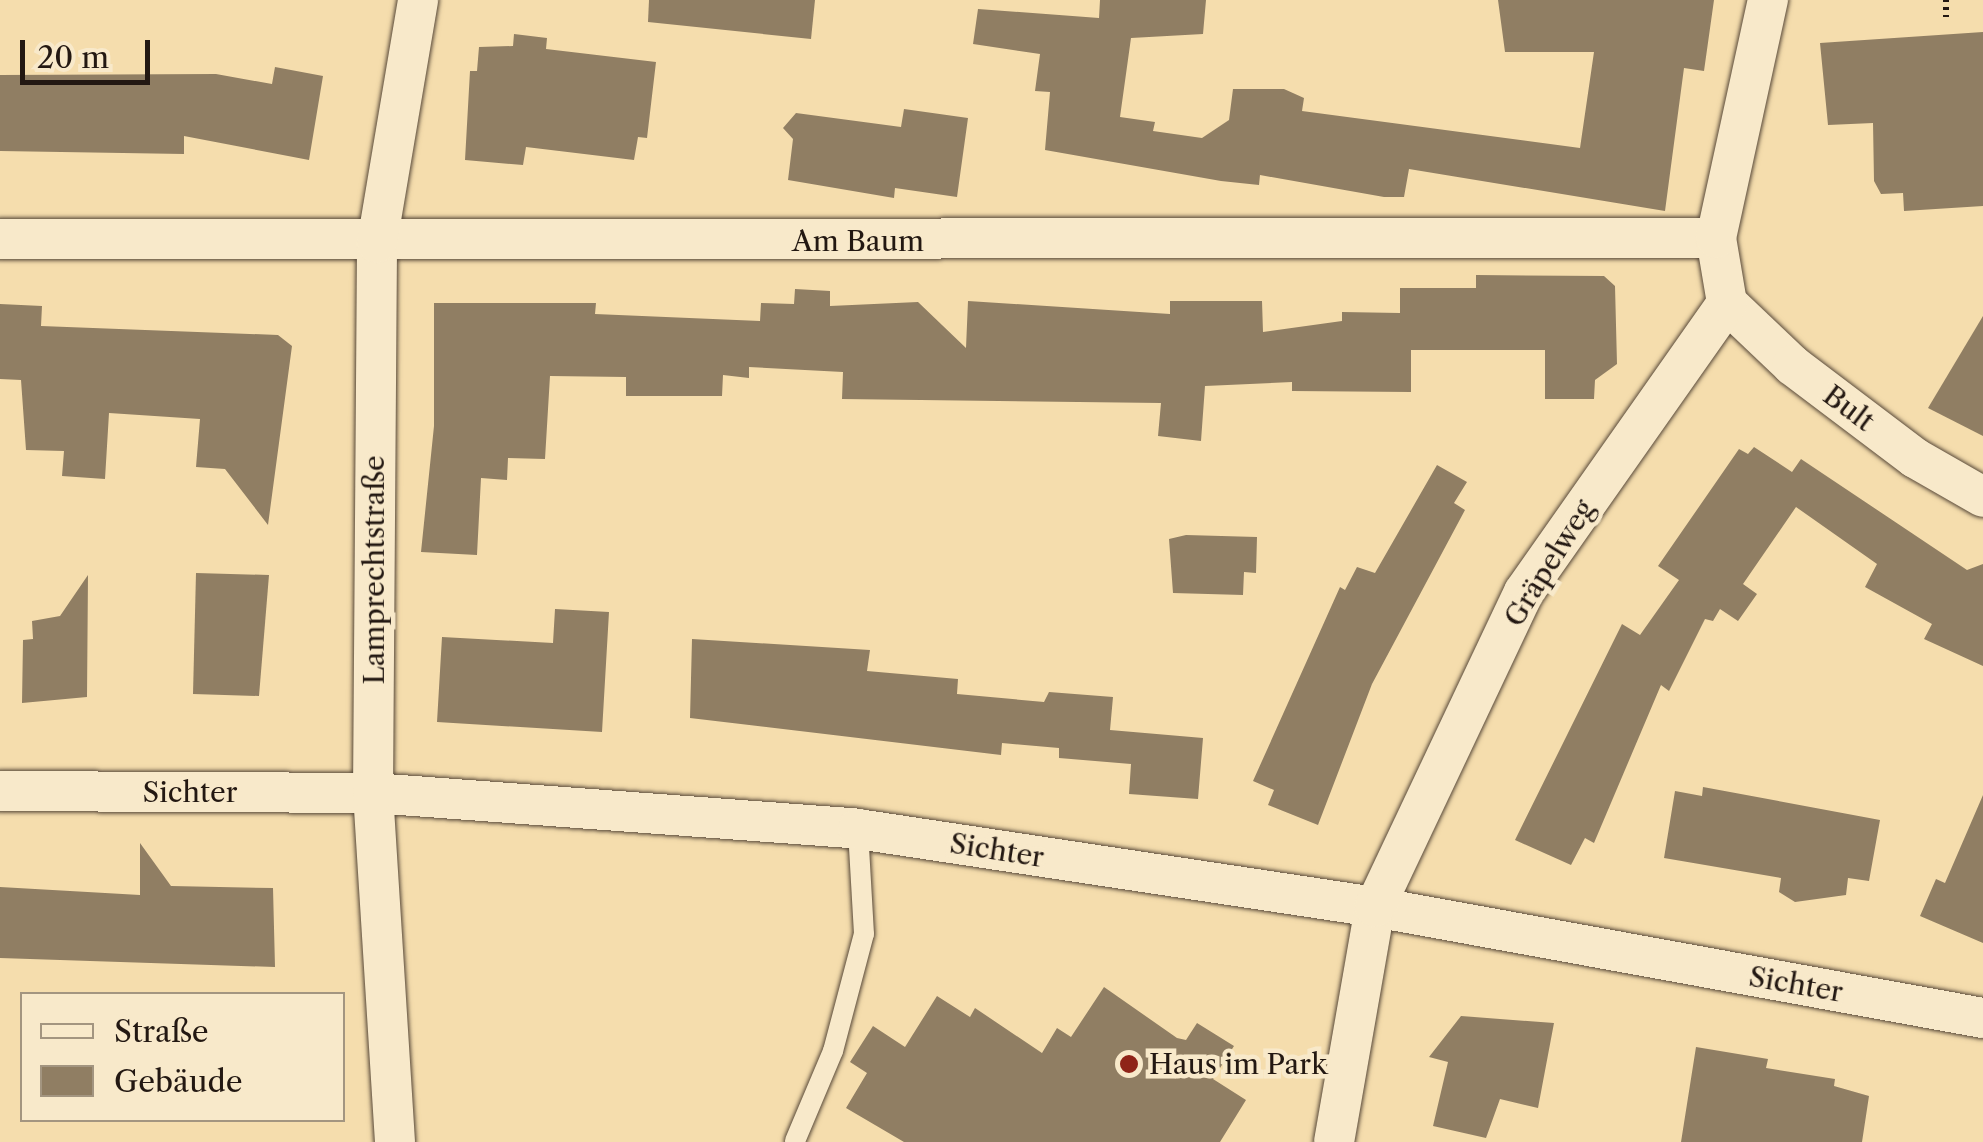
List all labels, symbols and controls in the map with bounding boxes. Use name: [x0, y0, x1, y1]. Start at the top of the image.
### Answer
scale bar: [25, 20, 155, 82]
text: 20 m: [37, 39, 109, 76]
street label: Am Baum: [792, 224, 924, 258]
street label: Bult: [1817, 378, 1881, 438]
street label: Lamprechtstraße: [357, 455, 391, 685]
street label: Gräpelweg: [1497, 494, 1601, 632]
street label: Sichter: [143, 775, 237, 809]
street label: Sichter: [948, 826, 1046, 874]
street label: Sichter: [1746, 959, 1846, 1009]
legend: [20, 992, 345, 1122]
text: Straße: [114, 1013, 209, 1050]
place label: Haus im Park: [1149, 1047, 1327, 1081]
marker: Haus im Park: [1118, 1053, 1140, 1075]
text: Gebäude: [114, 1063, 242, 1100]

